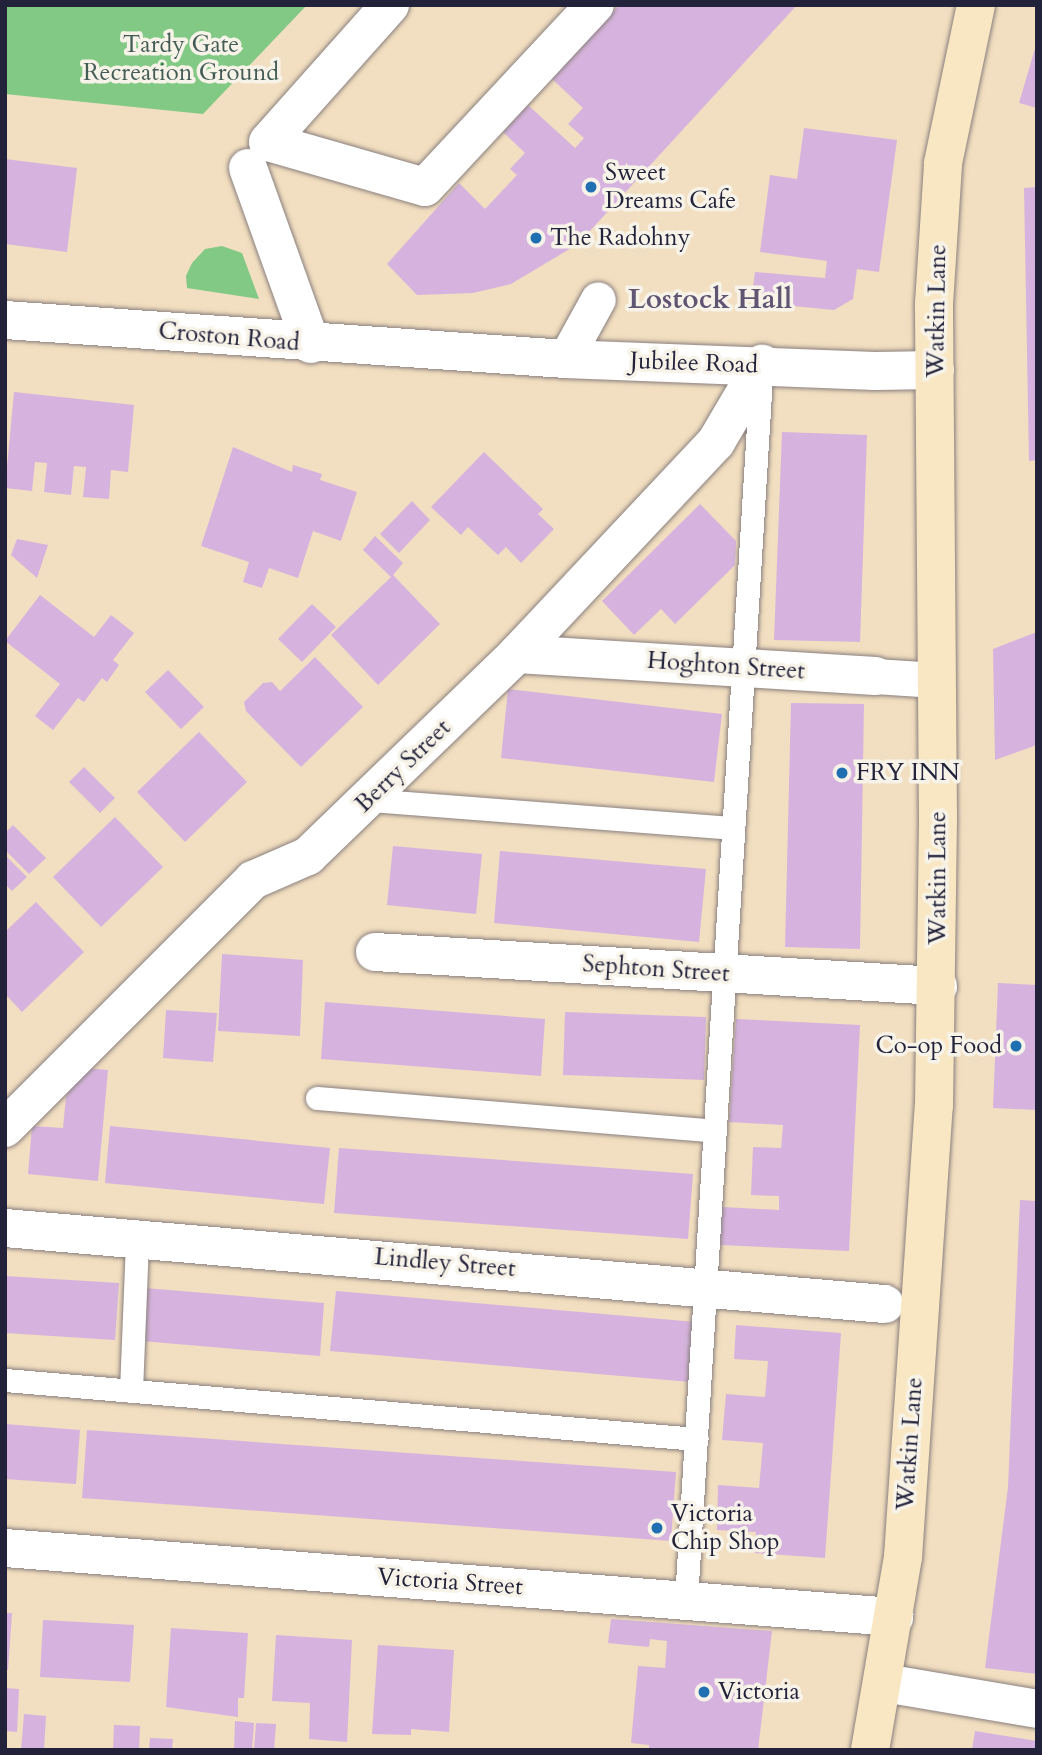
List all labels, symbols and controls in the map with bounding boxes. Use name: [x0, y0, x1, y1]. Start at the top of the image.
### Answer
park label: Tardy Gate Recreation Ground: [83, 31, 279, 87]
place label: Sweet Dreams Cafe: [605, 159, 736, 215]
marker: Sweet Dreams Cafe: [583, 179, 599, 195]
place label: The Radohny: [550, 224, 690, 252]
marker: The Radohny: [528, 230, 544, 246]
street label: Watkin Lane: [921, 244, 953, 378]
district label: Lostock Hall: [628, 282, 792, 316]
street label: Croston Road: [157, 316, 301, 358]
street label: Jubilee Road: [630, 346, 758, 380]
street label: Hoghton Street: [646, 646, 806, 686]
street label: Berry Street: [349, 713, 457, 819]
place label: FRY INN: [856, 759, 960, 787]
marker: FRY INN: [834, 765, 850, 781]
street label: Watkin Lane: [924, 811, 952, 945]
street label: Sephton Street: [582, 949, 730, 989]
place label: Co-op Food: [875, 1032, 1002, 1060]
marker: Co-op Food: [1008, 1038, 1024, 1054]
street label: Lindley Street: [373, 1242, 517, 1284]
street label: Watkin Lane: [891, 1376, 929, 1512]
place label: Victoria Chip Shop: [671, 1500, 779, 1556]
marker: Victoria Chip Shop: [649, 1520, 665, 1536]
street label: Victoria Street: [376, 1563, 524, 1601]
place label: Victoria: [718, 1678, 800, 1706]
marker: Victoria: [696, 1684, 712, 1700]

